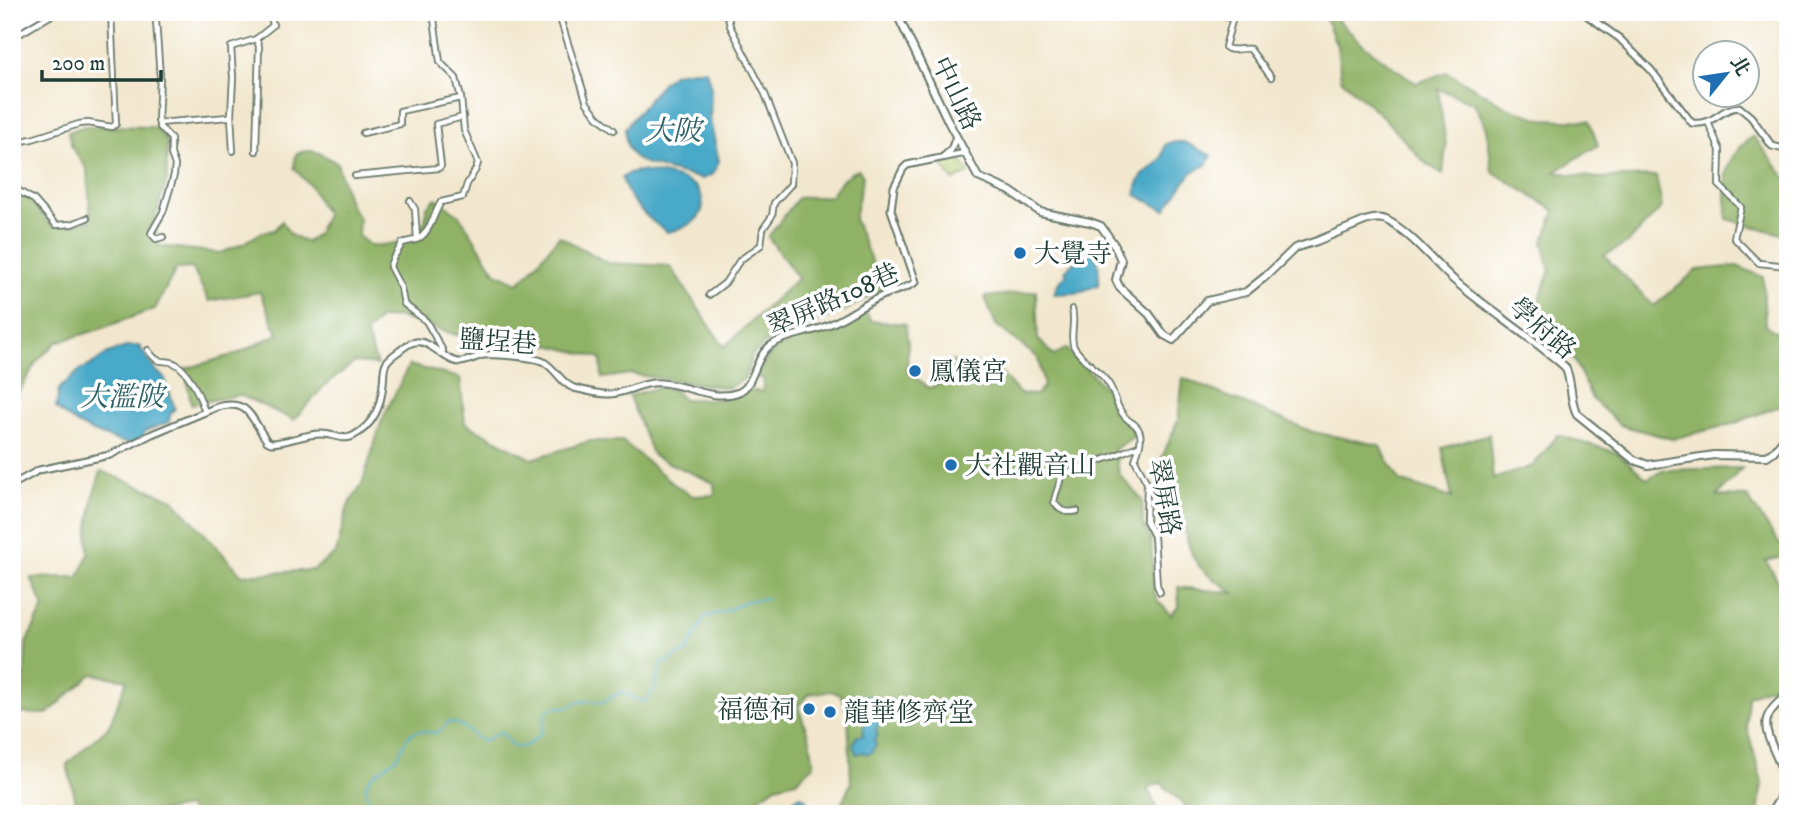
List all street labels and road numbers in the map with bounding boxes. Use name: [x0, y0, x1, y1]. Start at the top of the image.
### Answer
street label: 中山路: [924, 51, 988, 136]
street label: 翠屏路108巷: [763, 257, 904, 344]
street label: 學府路: [1502, 291, 1582, 367]
street label: 鹽埕巷: [458, 323, 538, 362]
street label: 翠屏路: [1140, 456, 1187, 539]

